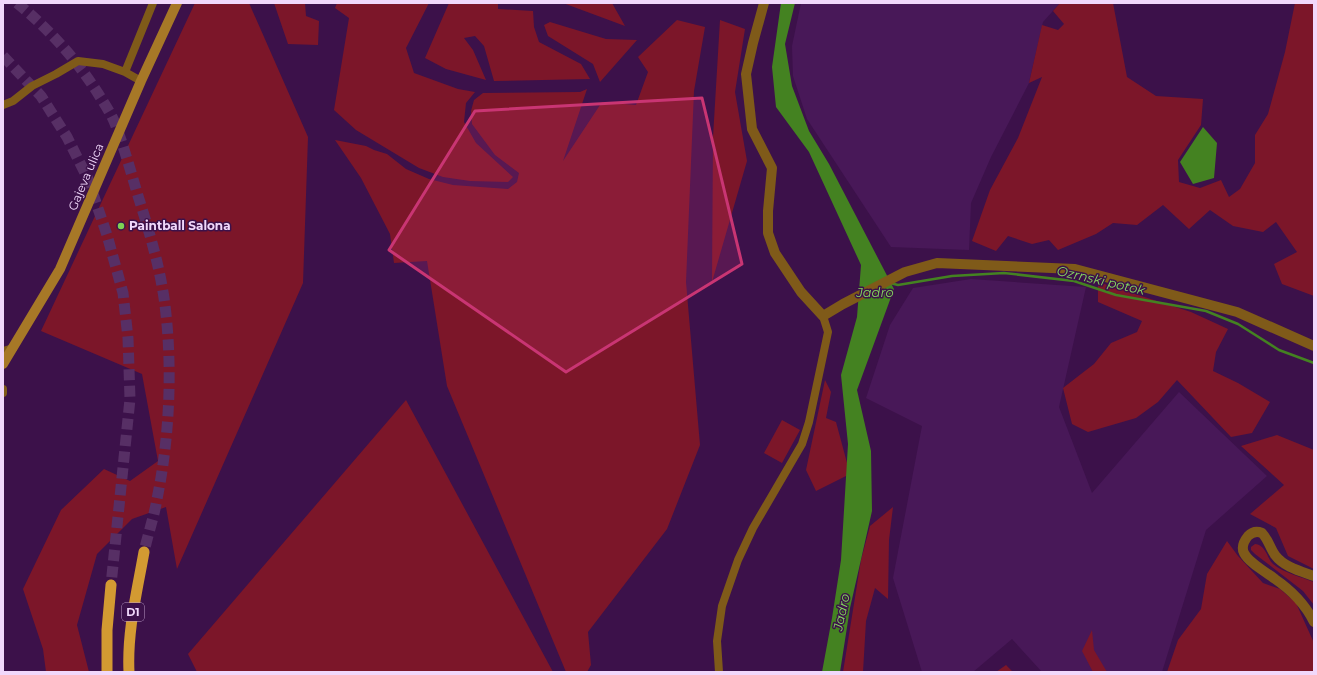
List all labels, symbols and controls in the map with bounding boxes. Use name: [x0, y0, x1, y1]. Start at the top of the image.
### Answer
street label: Gajeva ulica: [65, 141, 106, 213]
place label: Paintball Salona: [129, 218, 231, 233]
marker: Paintball Salona: [116, 221, 126, 231]
water label: Ozrnski potok: [1055, 262, 1148, 298]
water label: Jadro: [855, 284, 894, 300]
water label: Jadro: [829, 592, 853, 633]
road number: D1: [122, 603, 144, 621]

